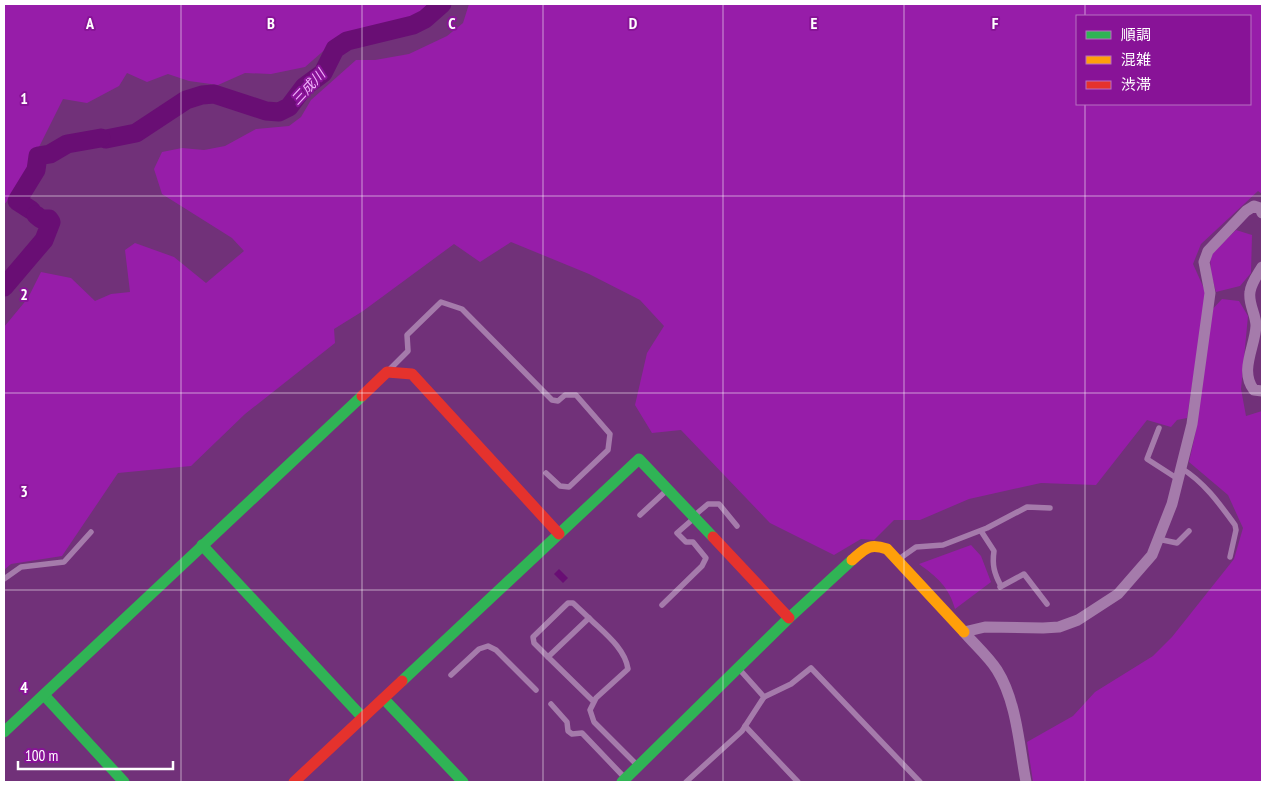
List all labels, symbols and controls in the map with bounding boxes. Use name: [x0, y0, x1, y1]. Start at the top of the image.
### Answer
text: A: [85, 13, 95, 33]
text: B: [267, 13, 275, 33]
text: C: [448, 13, 456, 33]
text: D: [629, 13, 638, 33]
text: E: [811, 13, 818, 33]
text: F: [992, 13, 999, 33]
legend: [1076, 15, 1251, 105]
text: 順調: [1121, 25, 1151, 44]
text: 混雑: [1121, 50, 1151, 69]
water label: 三成川: [287, 64, 330, 108]
text: 渋滞: [1121, 75, 1151, 94]
text: 1: [20, 88, 28, 108]
text: 2: [20, 284, 28, 304]
text: 3: [20, 481, 28, 501]
text: 4: [20, 677, 28, 697]
scale bar: [18, 738, 172, 770]
text: 100 m: [25, 746, 58, 765]

